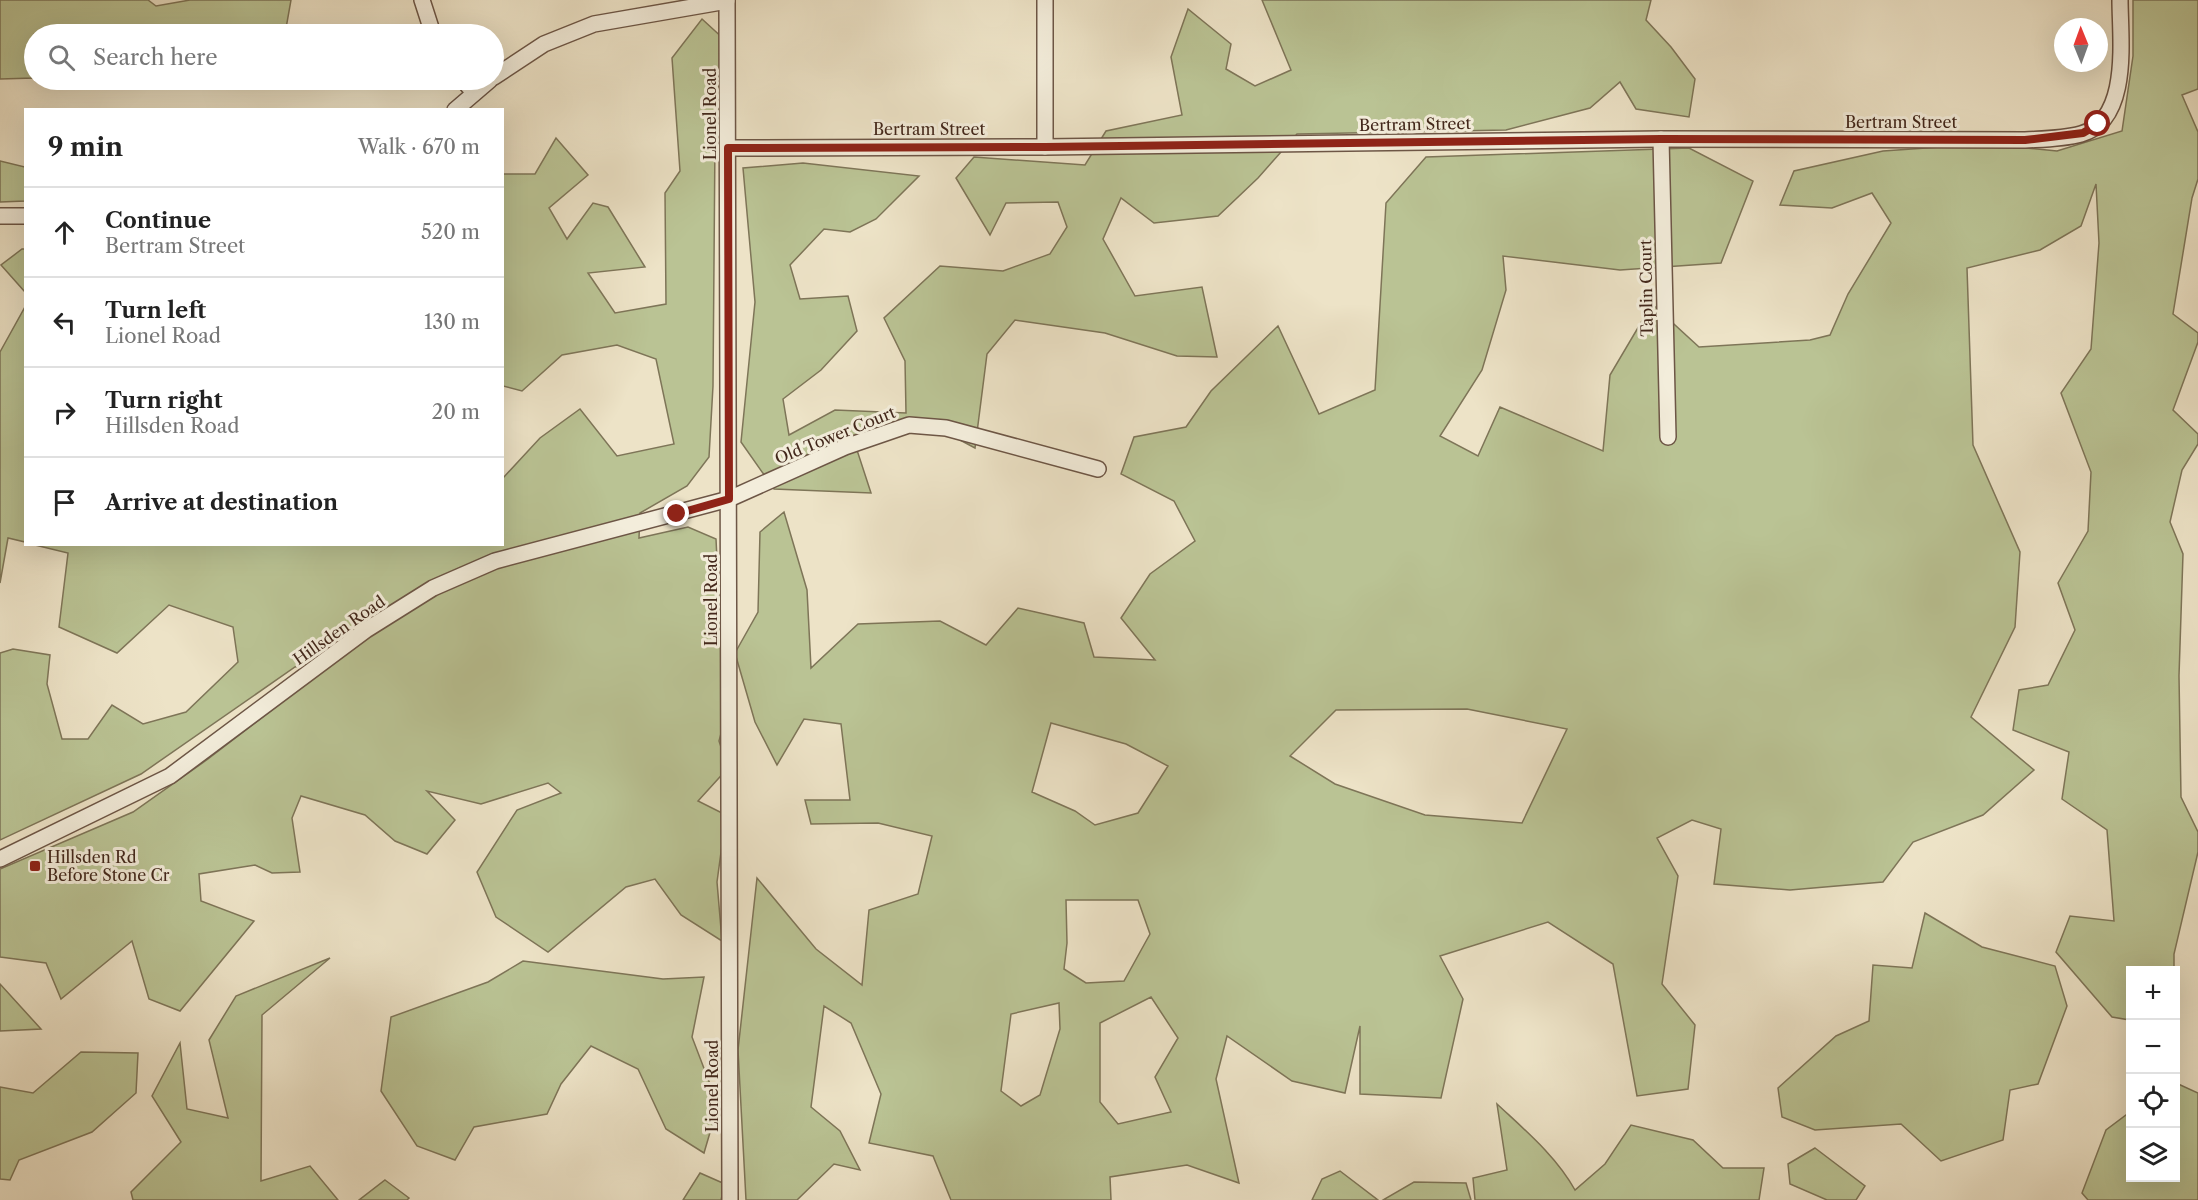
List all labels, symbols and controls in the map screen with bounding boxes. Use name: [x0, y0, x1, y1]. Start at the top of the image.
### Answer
north arrow: [2054, 18, 2108, 72]
search box: [24, 24, 504, 90]
icon: search: [45, 41, 78, 74]
text: Search here: [93, 44, 218, 71]
street label: Lionel Road: [700, 67, 720, 160]
route start: [2084, 110, 2110, 136]
street label: Bertram Street: [1845, 112, 1957, 132]
street label: Bertram Street: [1359, 113, 1472, 135]
street label: Bertram Street: [873, 119, 985, 139]
text: 9 min: [48, 131, 123, 163]
text: Walk · 670 m: [358, 135, 480, 159]
text: Continue: [105, 207, 211, 234]
icon: ahead: [48, 216, 81, 249]
text: 520 m: [421, 220, 480, 244]
text: Bertram Street: [105, 234, 245, 258]
street label: Taplin Court: [1635, 239, 1657, 337]
text: Turn left: [105, 297, 206, 324]
icon: left: [48, 306, 81, 339]
text: 130 m: [424, 310, 480, 334]
text: Lionel Road: [105, 324, 221, 348]
text: Turn right: [105, 387, 223, 414]
icon: right: [48, 396, 81, 429]
text: 20 m: [432, 400, 480, 424]
street label: Old Tower Court: [772, 402, 898, 468]
text: Hillsden Road: [105, 414, 240, 438]
icon: arrive: [48, 486, 81, 519]
text: Arrive at destination: [105, 489, 338, 516]
route end: [663, 500, 689, 526]
street label: Lionel Road: [701, 553, 721, 646]
street label: Hillsden Road: [289, 591, 389, 669]
place label: Hillsden Rd Before Stone Cr: [47, 847, 170, 885]
marker: Hillsden Rd Before Stone Cr: [28, 859, 42, 873]
map controls: [2126, 966, 2180, 1182]
button: +: [2126, 966, 2180, 1020]
button: −: [2126, 1020, 2180, 1074]
street label: Lionel Road: [702, 1039, 722, 1132]
button: locate: [2126, 1074, 2180, 1128]
button: layers: [2126, 1128, 2180, 1182]

